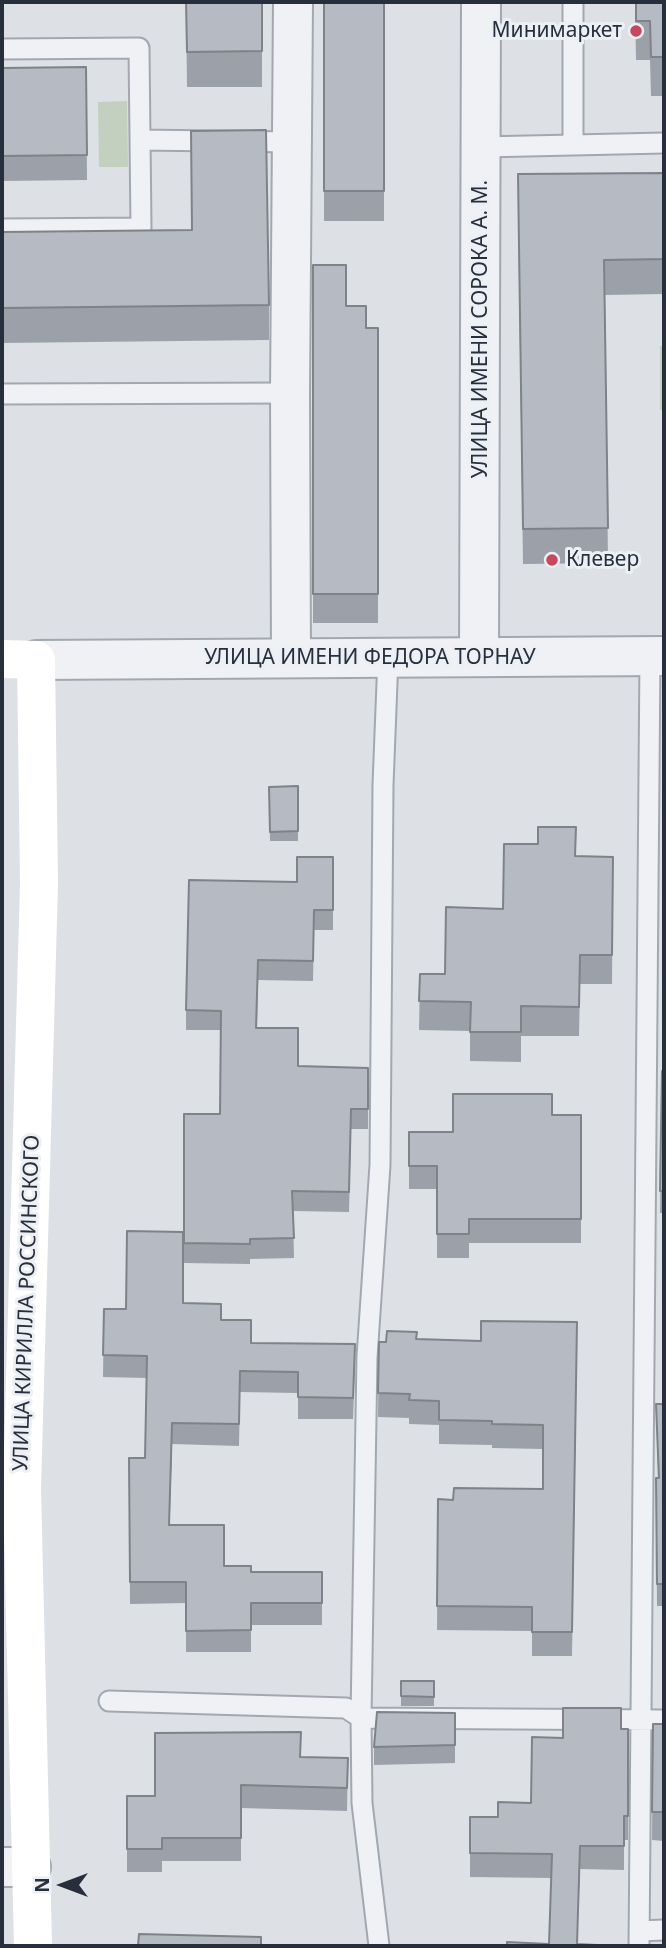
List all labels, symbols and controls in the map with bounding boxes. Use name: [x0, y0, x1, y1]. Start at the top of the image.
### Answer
place label: Минимаркет: [492, 18, 622, 44]
marker: Минимаркет: [628, 23, 644, 39]
street label: УЛИЦА ИМЕНИ СОРОКА А. М.: [468, 180, 494, 478]
place label: Клевер: [566, 547, 639, 573]
marker: Клевер: [544, 552, 560, 568]
street label: УЛИЦА ИМЕНИ ФЕДОРА ТОРНАУ: [204, 645, 536, 671]
street label: УЛИЦА КИРИЛЛА РОССИНСКОГО: [9, 1134, 45, 1472]
north arrow: [28, 1850, 98, 1920]
text: N: [29, 1877, 55, 1893]

